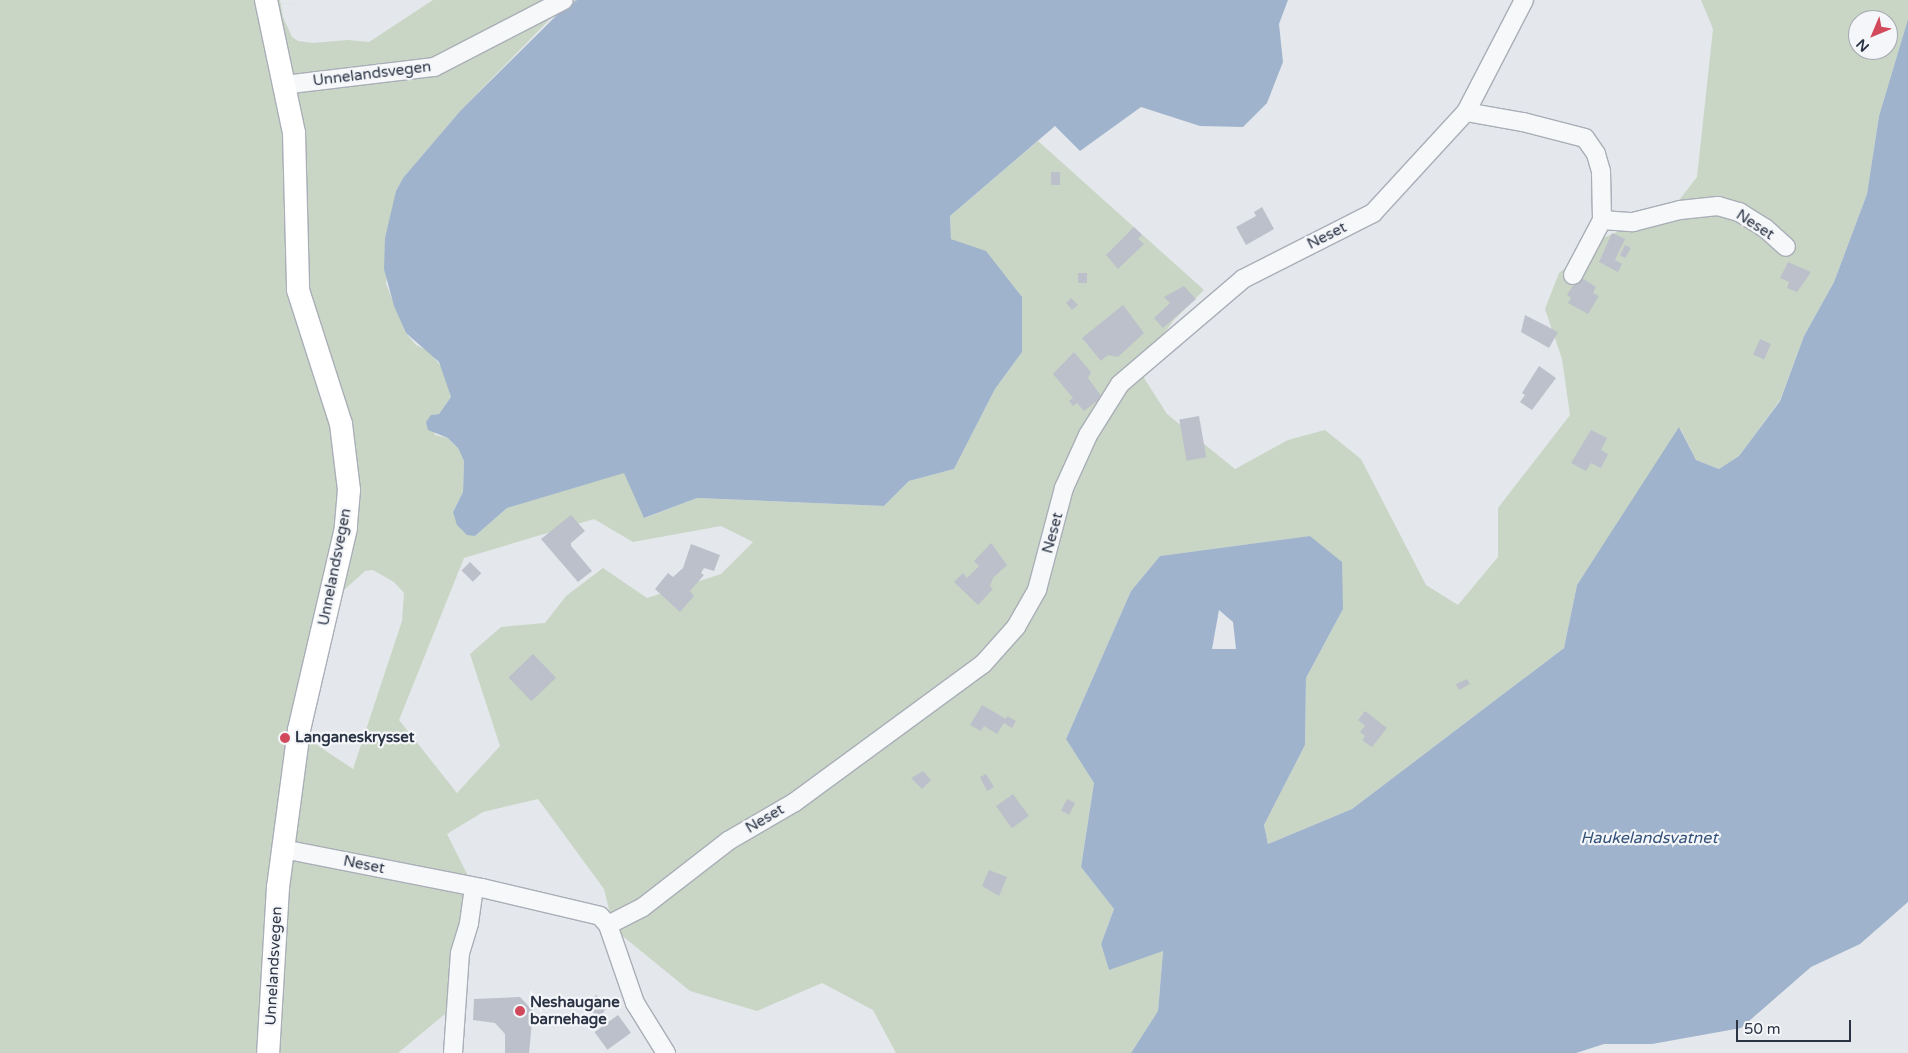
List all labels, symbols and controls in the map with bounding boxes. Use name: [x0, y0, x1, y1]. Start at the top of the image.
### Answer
north arrow: [1848, 10, 1898, 60]
text: N: [1853, 35, 1873, 55]
street label: Unnelandsvegen: [312, 58, 432, 90]
street label: Neset: [1733, 206, 1777, 244]
street label: Neset: [1304, 219, 1350, 253]
street label: Unnelandsvegen: [315, 507, 355, 627]
street label: Neset: [1039, 511, 1067, 555]
place label: Langaneskrysset: [295, 729, 415, 747]
marker: Langaneskrysset: [279, 732, 291, 744]
street label: Neset: [742, 801, 788, 837]
water label: Haukelandsvatnet: [1580, 828, 1718, 848]
street label: Neset: [342, 852, 386, 878]
street label: Unnelandsvegen: [262, 906, 286, 1026]
place label: Neshaugane barnehage: [530, 993, 620, 1028]
marker: Neshaugane barnehage: [514, 1005, 526, 1017]
scale bar: [1738, 1010, 1853, 1042]
text: 50 m: [1744, 1020, 1781, 1038]

